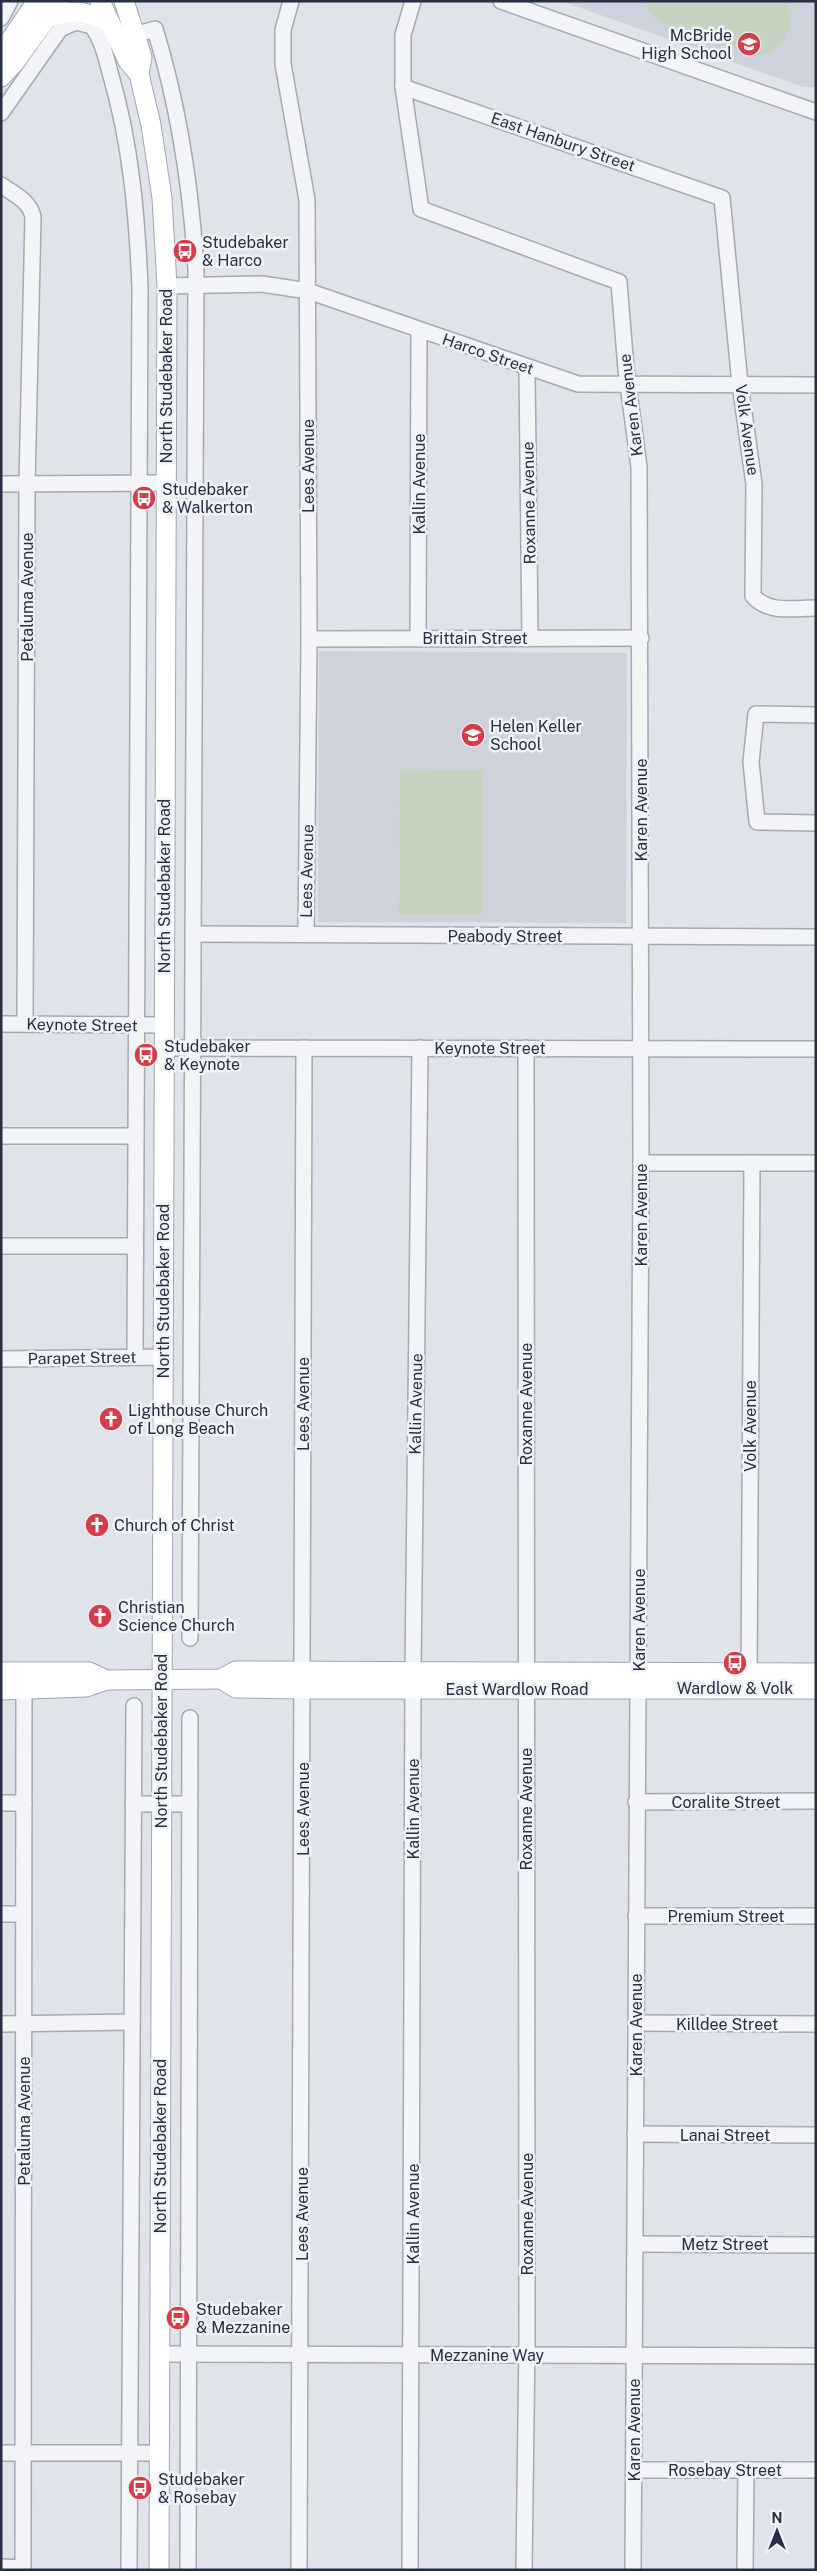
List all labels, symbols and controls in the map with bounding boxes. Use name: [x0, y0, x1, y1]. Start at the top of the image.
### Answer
place label: McBride High School: [641, 26, 732, 63]
school or university icon: McBride High School: [736, 31, 762, 57]
street label: East Hanbury Street: [488, 108, 638, 176]
place label: Studebaker & Harco: [202, 233, 289, 270]
bus stop icon: Studebaker & Harco: [172, 238, 198, 264]
street label: North Studebaker Road: [157, 289, 176, 463]
street label: Harco Street: [440, 329, 536, 379]
street label: Karen Avenue: [615, 353, 647, 457]
street label: Volk Avenue: [731, 383, 763, 477]
street label: Lees Avenue: [299, 419, 318, 513]
street label: Kallin Avenue: [410, 433, 429, 535]
street label: Roxanne Avenue: [518, 441, 540, 565]
place label: Studebaker & Walkerton: [162, 480, 253, 517]
bus stop icon: Studebaker & Walkerton: [131, 485, 157, 511]
street label: Petaluma Avenue: [18, 532, 37, 662]
street label: Brittain Street: [422, 629, 528, 648]
place label: Helen Keller School: [490, 717, 582, 754]
school or university icon: Helen Keller School: [460, 722, 486, 748]
street label: Karen Avenue: [632, 759, 651, 861]
street label: North Studebaker Road: [155, 799, 174, 973]
street label: Lees Avenue: [297, 824, 317, 918]
street label: Peabody Street: [447, 927, 563, 946]
street label: Keynote Street: [26, 1015, 138, 1035]
place label: Studebaker & Keynote: [164, 1037, 251, 1074]
street label: Keynote Street: [434, 1039, 546, 1058]
bus stop icon: Studebaker & Keynote: [133, 1042, 159, 1068]
street label: Karen Avenue: [632, 1164, 651, 1266]
street label: North Studebaker Road: [154, 1204, 173, 1378]
street label: Roxanne Avenue: [517, 1343, 536, 1465]
street label: Parapet Street: [27, 1348, 137, 1368]
street label: Kallin Avenue: [406, 1353, 426, 1455]
street label: Lees Avenue: [294, 1357, 313, 1451]
street label: Volk Avenue: [741, 1380, 760, 1472]
place label: Lighthouse Church of Long Beach: [128, 1401, 268, 1438]
church icon: Lighthouse Church of Long Beach: [98, 1406, 124, 1432]
church icon: Church of Christ: [84, 1512, 110, 1538]
place label: Church of Christ: [114, 1516, 235, 1535]
street label: Karen Avenue: [630, 1569, 649, 1671]
place label: Christian Science Church: [118, 1598, 235, 1635]
church icon: Christian Science Church: [87, 1603, 113, 1629]
bus stop icon: Wardlow & Volk: [722, 1650, 748, 1676]
street label: North Studebaker Road: [152, 1654, 171, 1828]
place label: Wardlow & Volk: [677, 1679, 793, 1698]
street label: East Wardlow Road: [445, 1680, 589, 1699]
street label: Roxanne Avenue: [517, 1748, 536, 1870]
street label: Kallin Avenue: [404, 1758, 423, 1860]
street label: Lees Avenue: [294, 1762, 313, 1856]
street label: Coralite Street: [671, 1793, 781, 1812]
street label: Premium Street: [667, 1907, 785, 1926]
street label: Karen Avenue: [627, 1974, 646, 2076]
street label: Killdee Street: [676, 2015, 778, 2034]
street label: Petaluma Avenue: [15, 2056, 34, 2186]
street label: North Studebaker Road: [151, 2059, 170, 2233]
street label: Lanai Street: [680, 2126, 770, 2145]
street label: Roxanne Avenue: [518, 2153, 537, 2275]
street label: Kallin Avenue: [404, 2163, 423, 2265]
street label: Lees Avenue: [293, 2167, 312, 2261]
street label: Metz Street: [681, 2235, 769, 2254]
place label: Studebaker & Mezzanine: [196, 2300, 290, 2337]
bus stop icon: Studebaker & Mezzanine: [165, 2305, 191, 2331]
street label: Mezzanine Way: [430, 2346, 544, 2365]
street label: Karen Avenue: [625, 2379, 644, 2481]
street label: Rosebay Street: [668, 2461, 782, 2480]
place label: Studebaker & Rosebay: [158, 2470, 245, 2507]
bus stop icon: Studebaker & Rosebay: [127, 2475, 153, 2501]
north arrow: [752, 2506, 802, 2556]
text: N: [772, 2510, 782, 2526]

